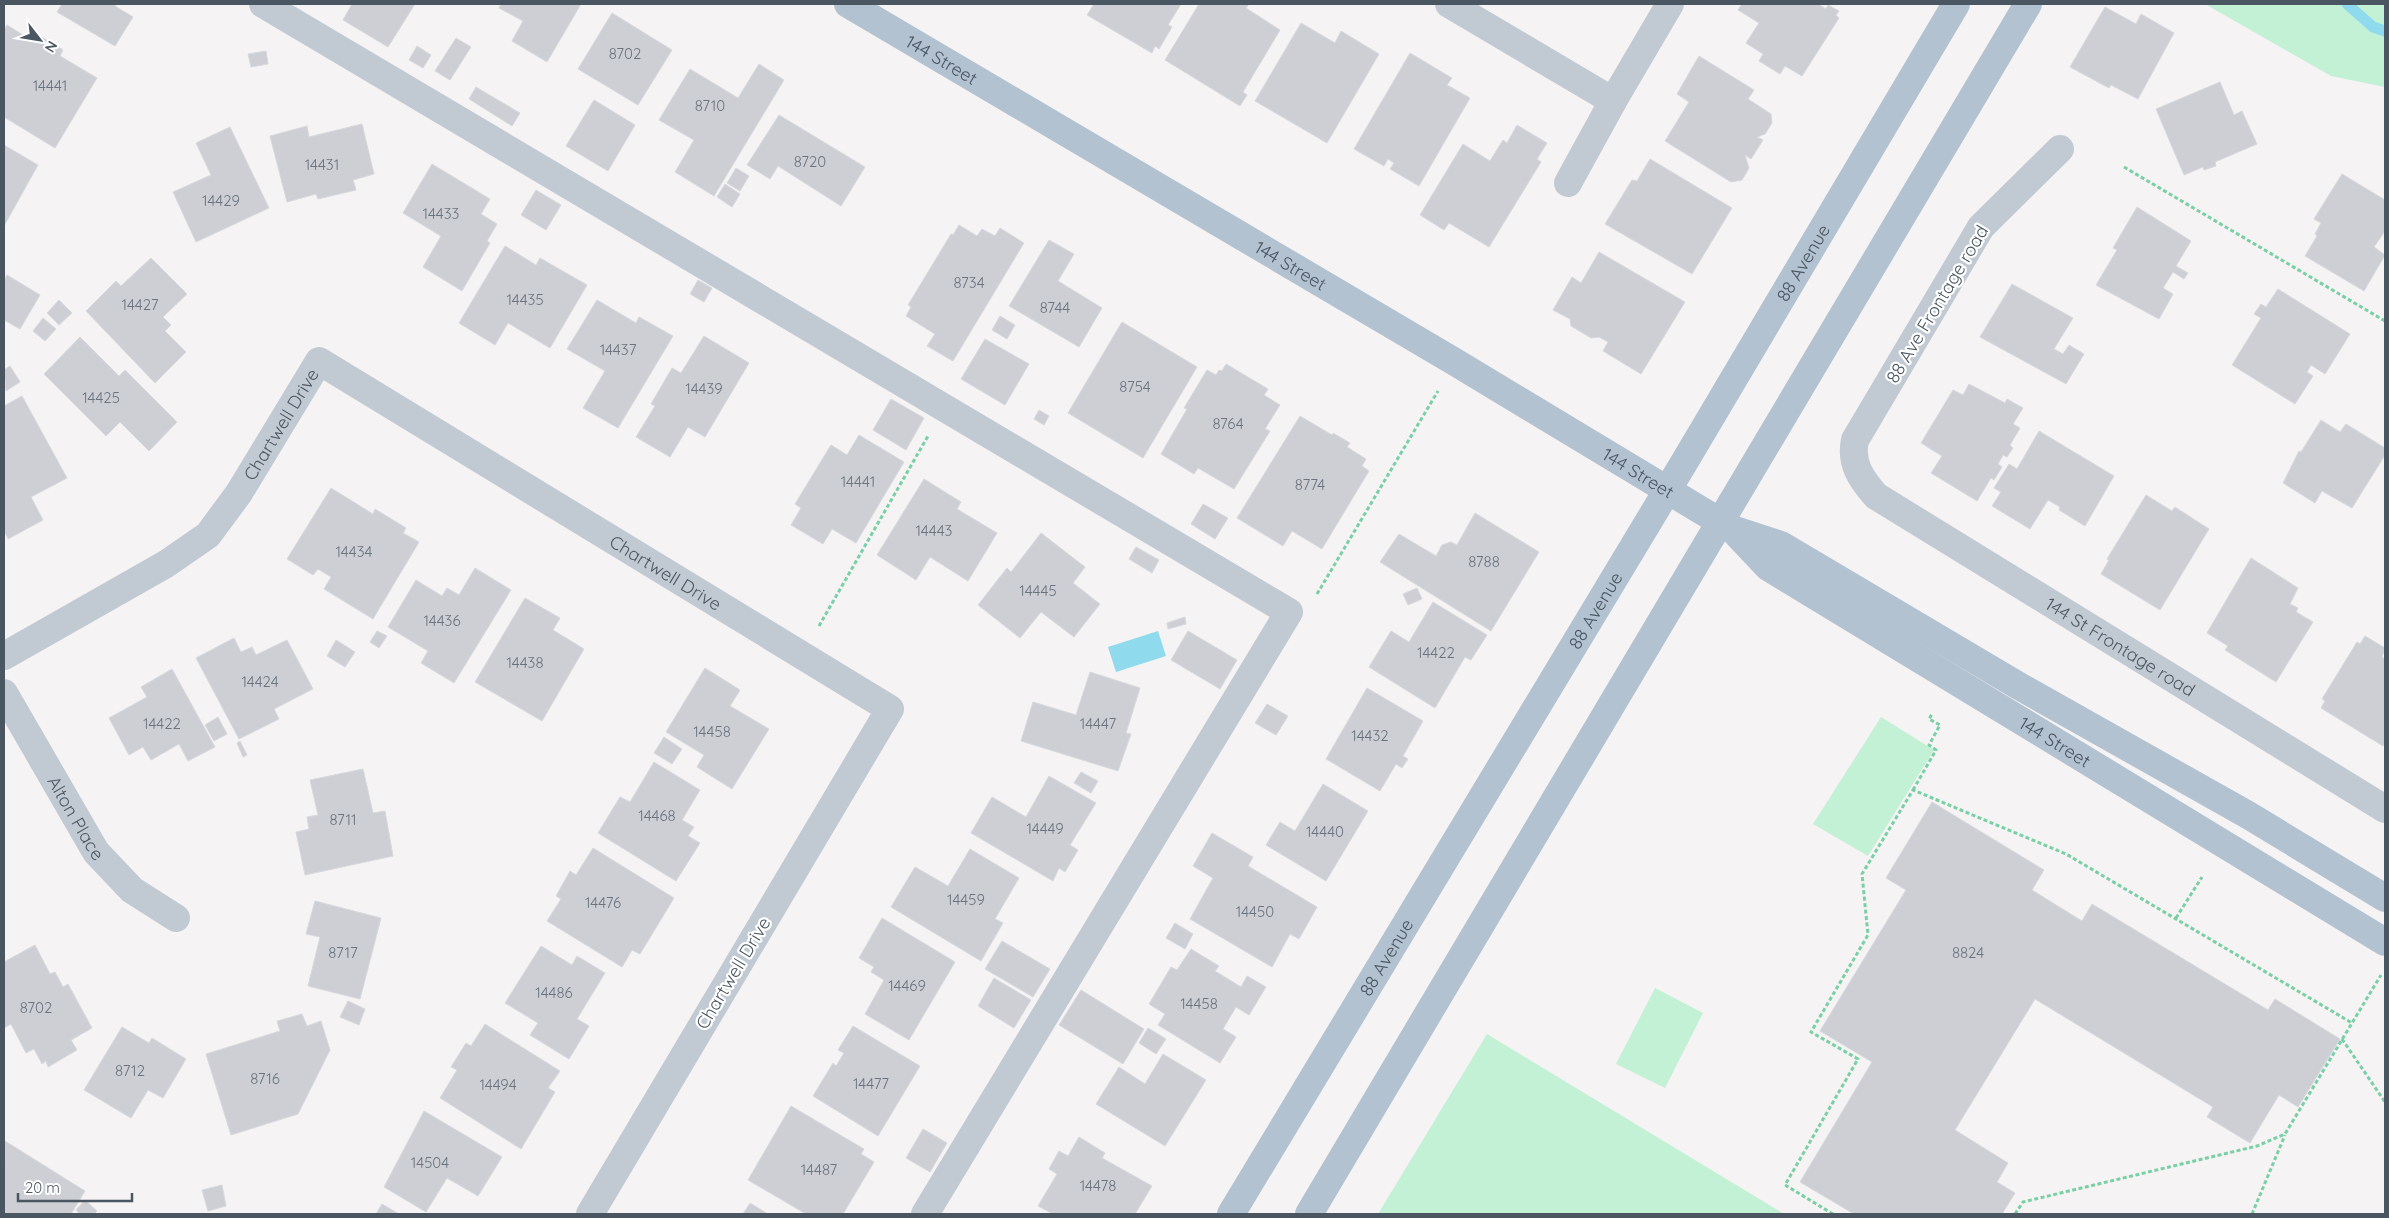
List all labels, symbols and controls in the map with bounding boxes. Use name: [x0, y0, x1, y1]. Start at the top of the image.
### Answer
north arrow: [15, 15, 65, 65]
street label: 144 Street: [902, 29, 982, 89]
text: N: [41, 38, 62, 56]
house number: 8702: [609, 44, 641, 63]
house number: 14441: [33, 76, 67, 95]
house number: 8710: [695, 96, 725, 115]
house number: 8720: [794, 152, 826, 171]
house number: 14431: [305, 155, 339, 174]
house number: 14429: [202, 191, 240, 210]
house number: 14433: [423, 204, 460, 223]
street label: 88 Avenue: [1771, 220, 1835, 305]
street label: 88 Ave Frontage road: [1881, 221, 1993, 387]
street label: 144 Street: [1251, 235, 1331, 295]
house number: 8734: [953, 273, 985, 292]
house number: 14435: [506, 290, 544, 309]
house number: 14427: [122, 295, 159, 314]
house number: 8744: [1040, 298, 1070, 317]
house number: 14437: [600, 340, 637, 359]
street label: Chartwell Drive: [238, 364, 323, 484]
house number: 8754: [1119, 377, 1151, 396]
house number: 14439: [685, 379, 723, 398]
house number: 14425: [82, 388, 120, 407]
house number: 8764: [1212, 414, 1244, 433]
street label: 144 Street: [1599, 442, 1679, 503]
house number: 14441: [841, 472, 875, 491]
house number: 8774: [1295, 475, 1325, 494]
house number: 14443: [916, 521, 953, 540]
street label: Chartwell Drive: [606, 529, 726, 615]
house number: 14434: [336, 542, 373, 561]
house number: 8788: [1468, 552, 1500, 571]
street label: 88 Avenue: [1563, 567, 1627, 653]
house number: 14445: [1019, 581, 1057, 600]
street label: 144 St Frontage road: [2041, 592, 2200, 701]
house number: 14436: [423, 611, 461, 630]
house number: 14422: [1417, 643, 1455, 662]
house number: 14438: [506, 653, 544, 672]
house number: 14424: [241, 672, 279, 691]
street label: 144 Street: [2015, 711, 2095, 772]
house number: 14422: [143, 714, 181, 733]
house number: 14447: [1080, 714, 1116, 733]
house number: 14458: [693, 722, 731, 741]
house number: 14432: [1351, 726, 1389, 745]
street label: Alton Place: [43, 772, 109, 865]
house number: 14468: [638, 806, 676, 825]
house number: 8711: [329, 810, 357, 829]
house number: 14449: [1026, 819, 1064, 838]
house number: 14440: [1306, 822, 1344, 841]
house number: 14459: [947, 890, 985, 909]
house number: 14476: [585, 893, 621, 912]
house number: 14450: [1236, 902, 1274, 921]
street label: Chartwell Drive: [690, 913, 776, 1033]
street label: 88 Avenue: [1354, 914, 1418, 1000]
house number: 8717: [328, 943, 358, 962]
house number: 8824: [1952, 943, 1984, 962]
house number: 14469: [888, 976, 926, 995]
house number: 14486: [535, 983, 573, 1002]
house number: 14458: [1180, 994, 1218, 1013]
house number: 8702: [20, 998, 52, 1017]
house number: 8712: [115, 1061, 145, 1080]
house number: 8716: [250, 1069, 280, 1088]
house number: 14477: [853, 1074, 889, 1093]
house number: 14494: [479, 1075, 517, 1094]
house number: 14504: [411, 1153, 449, 1172]
house number: 14487: [801, 1160, 838, 1179]
scale bar: [18, 1170, 131, 1202]
house number: 14478: [1080, 1176, 1116, 1195]
text: 20 m: [25, 1178, 60, 1197]

